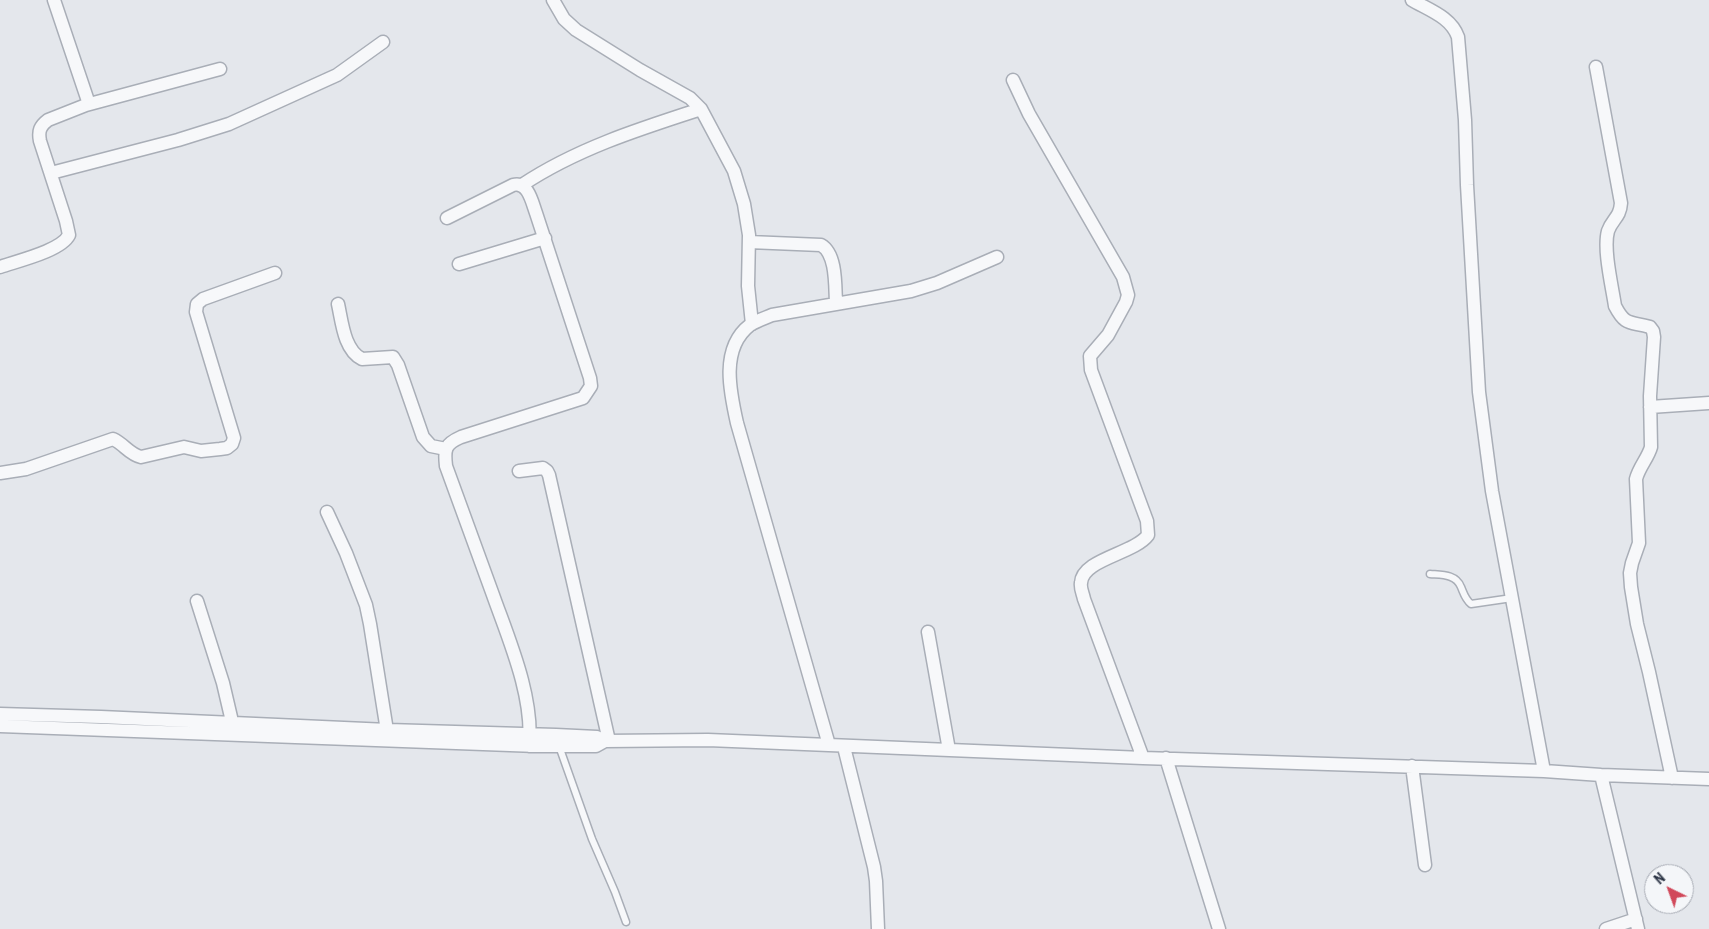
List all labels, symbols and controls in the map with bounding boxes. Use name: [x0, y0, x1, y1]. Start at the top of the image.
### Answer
north arrow: [1644, 864, 1694, 914]
text: N: [1651, 870, 1668, 887]

